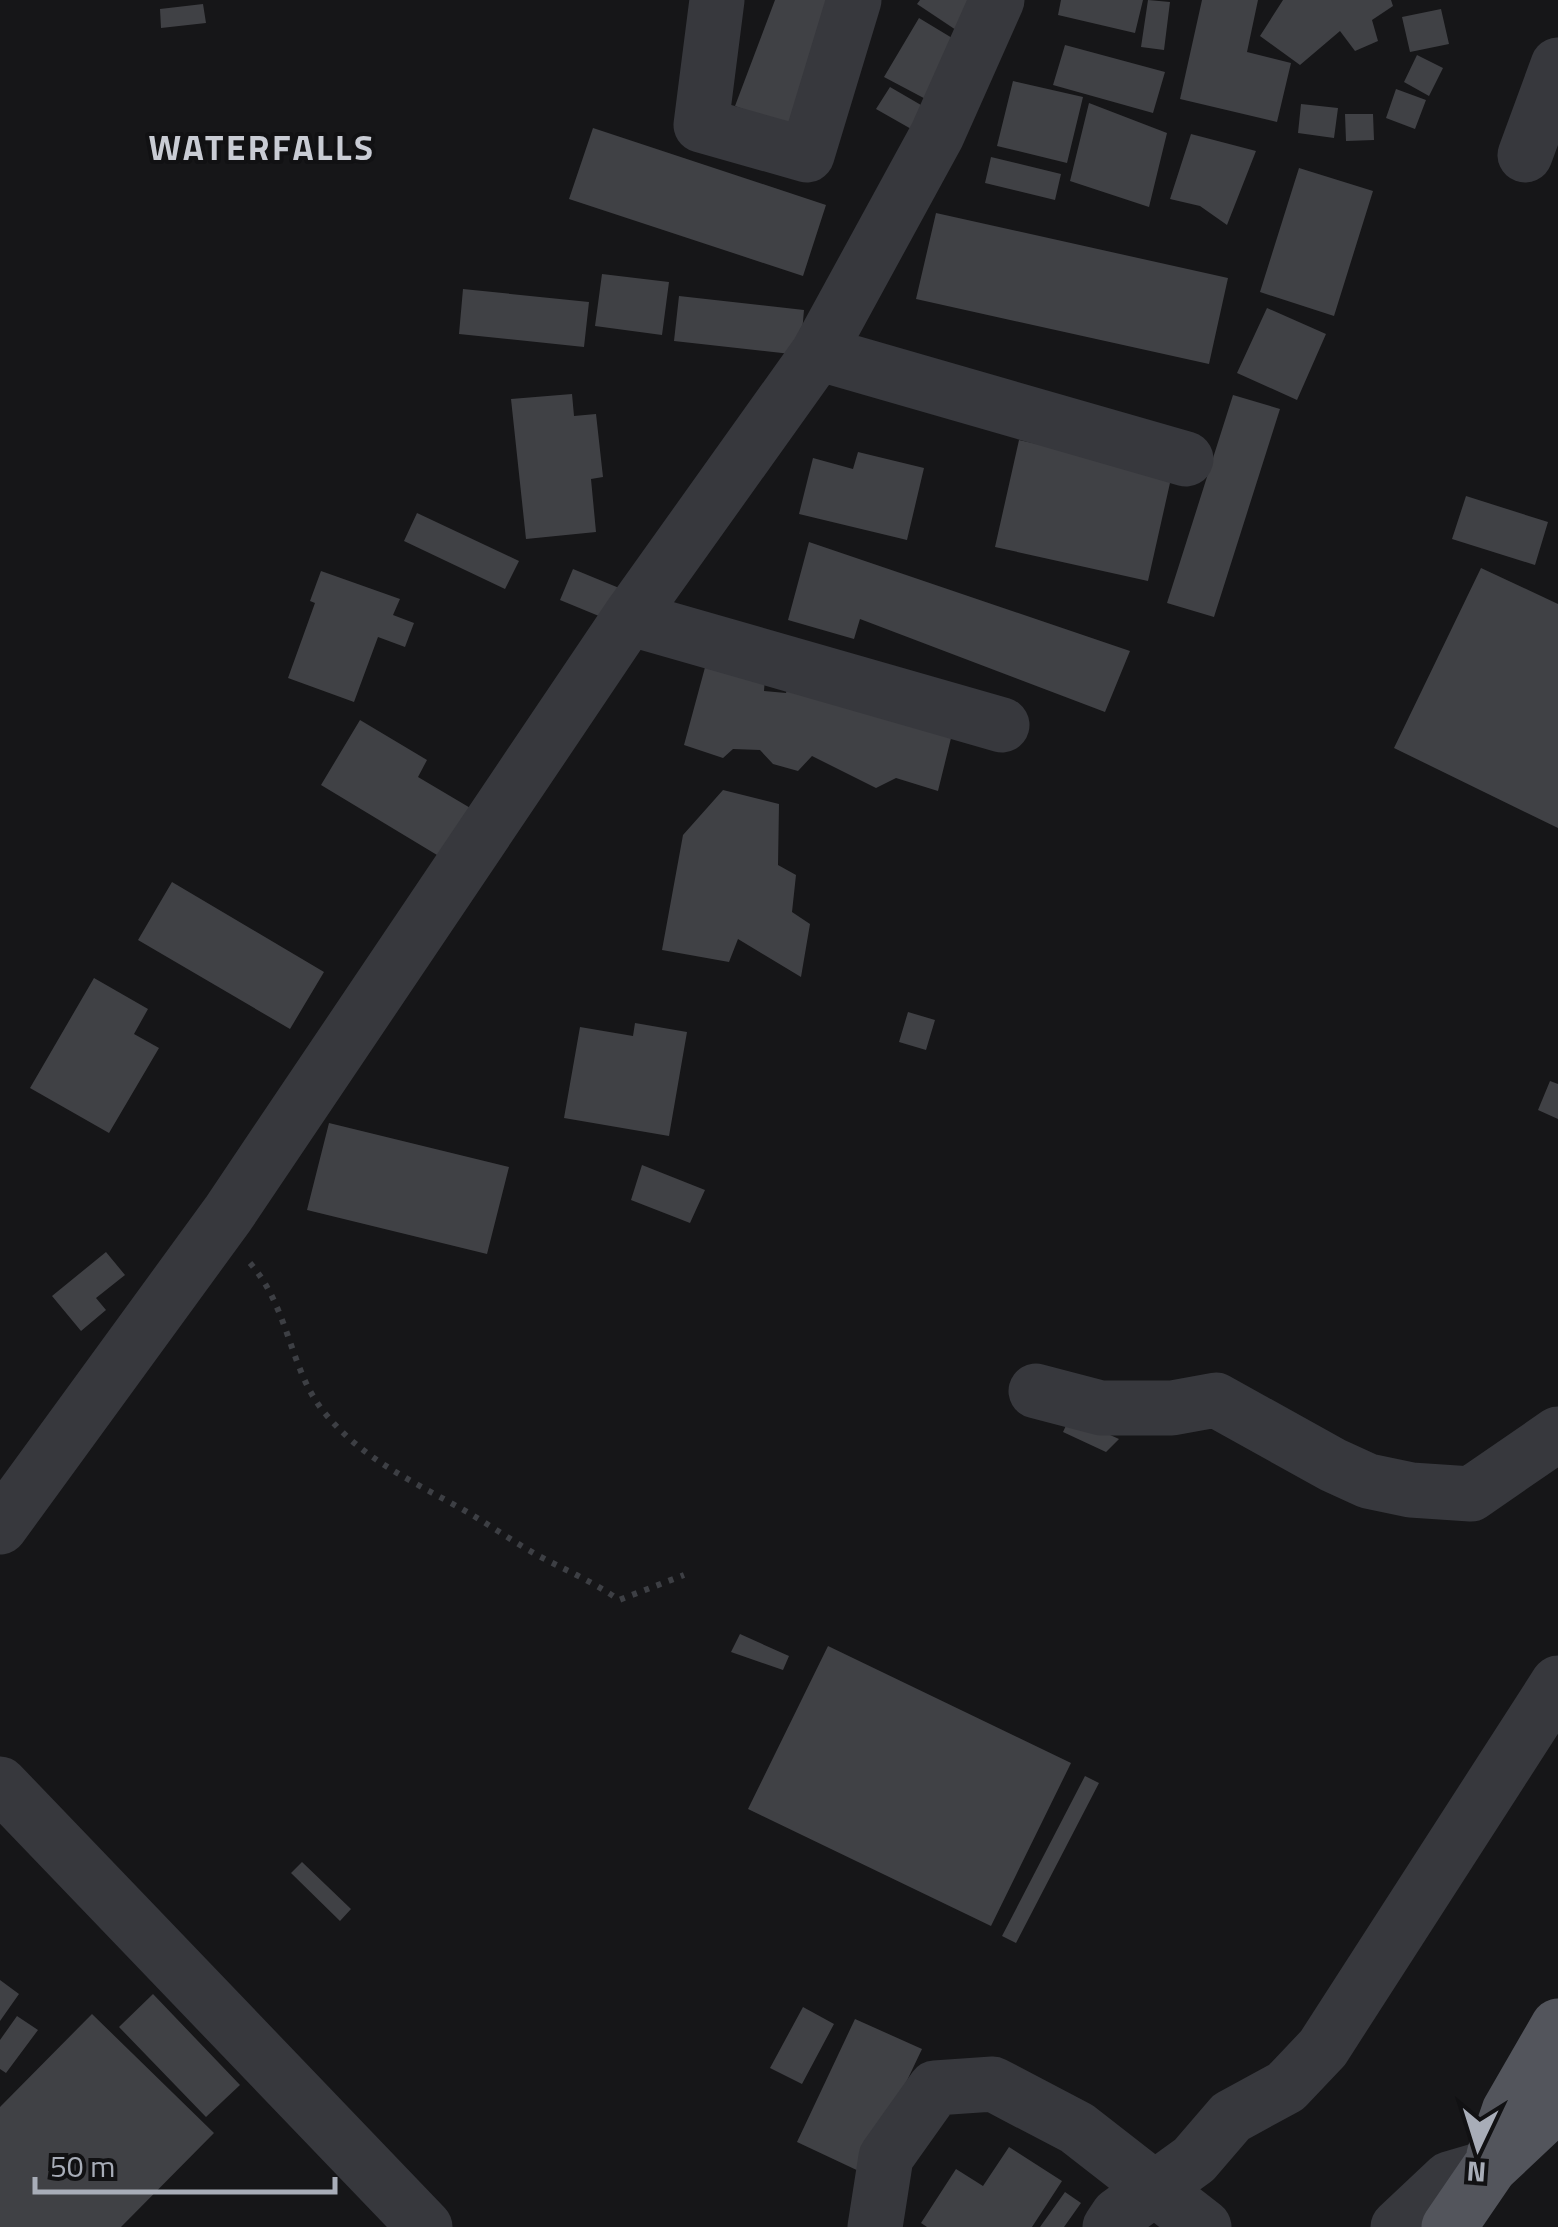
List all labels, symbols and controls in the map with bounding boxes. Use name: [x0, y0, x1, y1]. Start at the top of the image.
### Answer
district label: WATERFALLS: [148, 120, 376, 174]
north arrow: [1428, 2097, 1528, 2197]
scale bar: [35, 2132, 335, 2194]
text: 50 m: [50, 2143, 115, 2189]
text: N: [1465, 2150, 1487, 2195]

